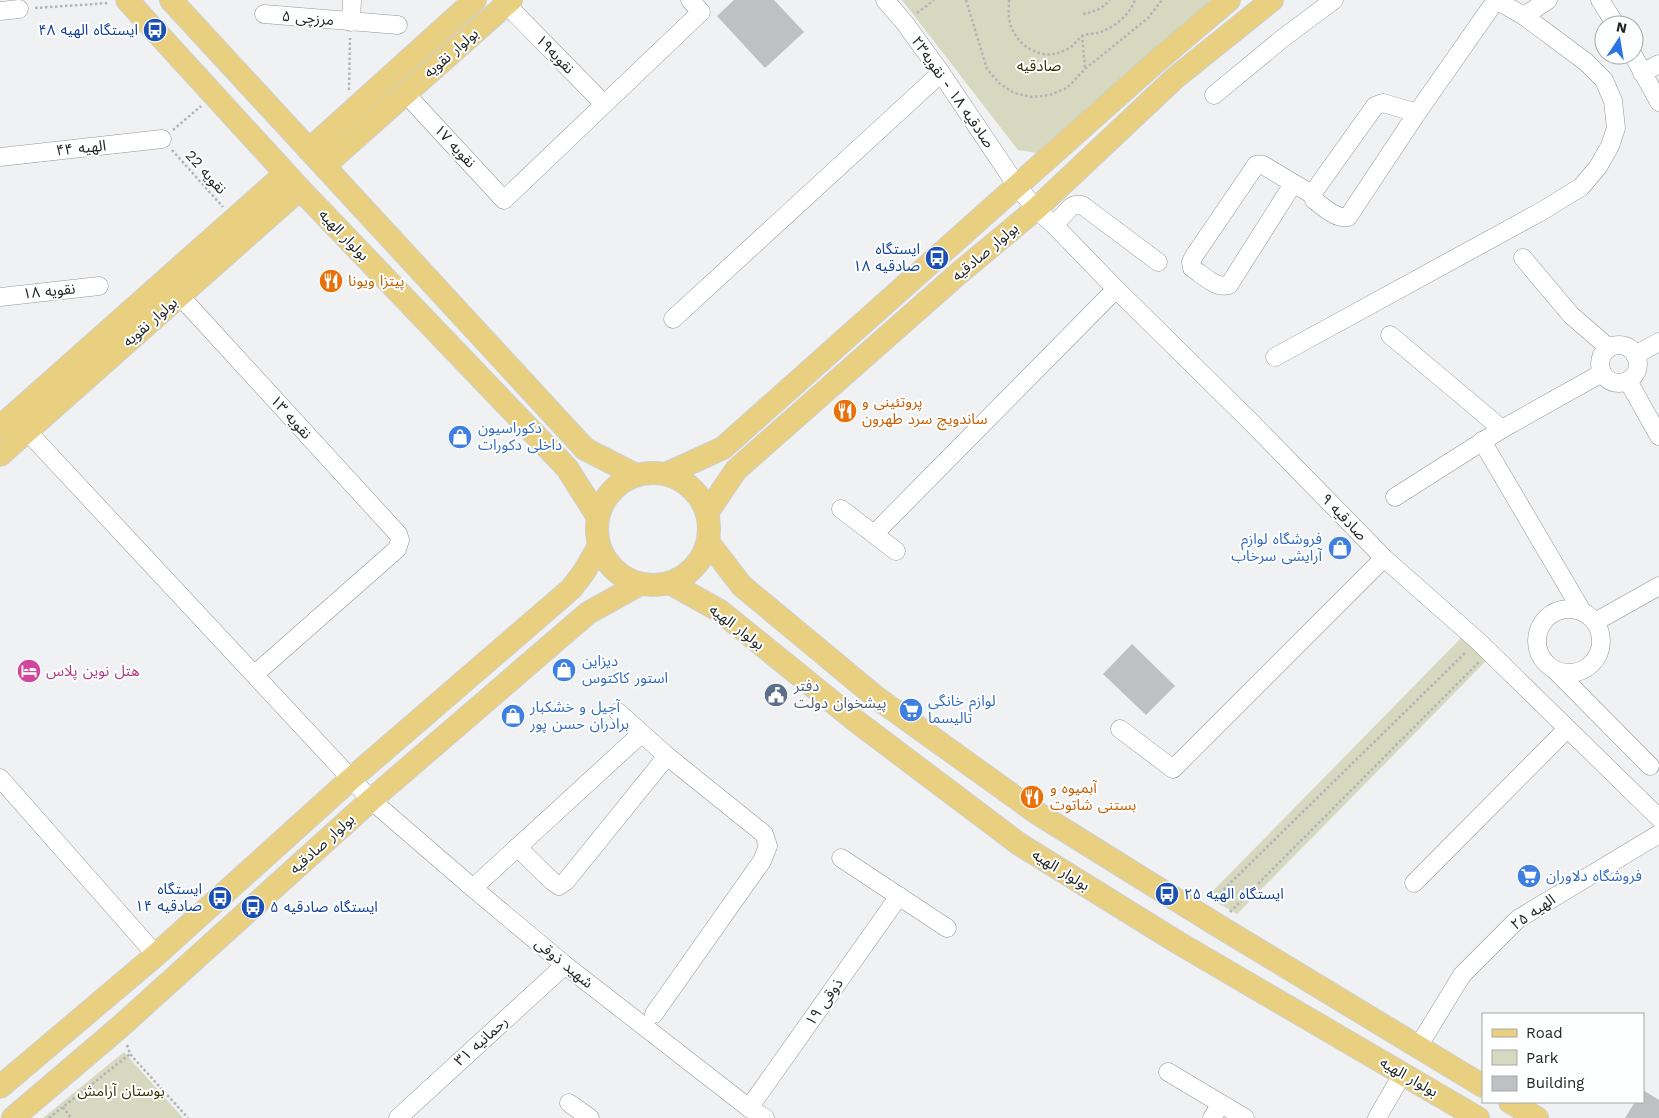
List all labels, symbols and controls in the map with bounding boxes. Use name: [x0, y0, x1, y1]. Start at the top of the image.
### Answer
street label: مرزچی ۵: [281, 7, 335, 30]
north arrow: [1594, 15, 1644, 65]
bus stop icon: ایستگاه الهیه ۴۸: [142, 17, 168, 43]
text: N: [1615, 18, 1628, 36]
place label: ایستگاه الهیه ۴۸: [38, 21, 138, 39]
street label: بولوار نقویه: [420, 24, 482, 82]
street label: نقویه۱۹: [532, 31, 578, 77]
street label: صادقیه ۱۸ - نقویه۲۳: [908, 33, 998, 151]
park label: صادقیه: [1017, 57, 1061, 75]
street label: نقویه ۱۷: [430, 121, 480, 171]
street label: الهیه ۴۴: [55, 136, 107, 160]
street label: نقویه 22: [182, 146, 230, 198]
street label: بولوار الهیه: [315, 206, 373, 264]
street label: بولوار صادقیه: [948, 219, 1022, 285]
place label: ایستگاه صادقیه ۱۸: [853, 240, 920, 275]
bus stop icon: ایستگاه صادقیه ۱۸: [924, 245, 950, 271]
restaurant icon: پیتزا ویونا: [318, 268, 344, 294]
place label: پیتزا ویونا: [348, 272, 405, 291]
street label: نقویه ۱۸: [22, 279, 76, 303]
street label: بولوار نقویه: [119, 293, 181, 351]
street label: نقویه ۱۳: [267, 391, 315, 443]
place label: پروتئینی و ساندویچ سرد طهرون: [862, 393, 988, 431]
restaurant icon: پروتئینی و ساندویچ سرد طهرون: [832, 398, 858, 424]
place label: دکوراسیون داخلی دکورات: [478, 419, 562, 454]
shop icon: دکوراسیون داخلی دکورات: [447, 424, 473, 450]
street label: صادقیه ۹: [1317, 490, 1371, 544]
place label: فروشگاه لوازم آرایشی سرخاب: [1231, 530, 1323, 565]
shop icon: فروشگاه لوازم آرایشی سرخاب: [1327, 535, 1353, 561]
street label: بولوار الهیه: [706, 600, 768, 654]
place label: دیزاین استور کاکتوس: [582, 652, 668, 687]
shop icon: دیزاین استور کاکتوس: [551, 657, 577, 683]
hotel icon: هتل نوین پلاس: [16, 658, 42, 684]
place label: هتل نوین پلاس: [46, 662, 140, 681]
place label: دفتر پیشخوان دولت: [793, 677, 887, 713]
public building icon: دفتر پیشخوان دولت: [763, 682, 789, 708]
place label: لوازم خانگی تالیسما: [928, 692, 996, 727]
supermarket icon: لوازم خانگی تالیسما: [898, 697, 924, 723]
place label: آجیل و خشکبار برادران حسن پور: [529, 698, 629, 734]
shop icon: آجیل و خشکبار برادران حسن پور: [500, 703, 526, 729]
place label: آبمیوه و بستنی شاتوت: [1050, 779, 1136, 814]
restaurant icon: آبمیوه و بستنی شاتوت: [1019, 784, 1045, 810]
street label: بولوار صادقیه: [286, 810, 358, 878]
street label: بولوار الهیه: [1029, 845, 1093, 895]
supermarket icon: فروشگاه دلاوران: [1516, 863, 1542, 889]
place label: فروشگاه دلاوران: [1546, 867, 1642, 885]
place label: ایستگاه صادقیه ۱۴: [135, 880, 202, 915]
bus stop icon: ایستگاه الهیه ۲۵: [1154, 881, 1180, 907]
bus stop icon: ایستگاه صادقیه ۱۴: [207, 885, 233, 911]
place label: ایستگاه الهیه ۲۵: [1184, 885, 1284, 903]
street label: الهیه ۲۵: [1507, 890, 1559, 934]
bus stop icon: ایستگاه صادقیه ۵: [240, 894, 266, 920]
place label: ایستگاه صادقیه ۵: [270, 898, 378, 916]
street label: شهید ذوقی: [531, 934, 597, 992]
street label: ذوقی ۱۹: [801, 975, 847, 1029]
street label: رحمانیه ۳۱: [450, 1012, 512, 1070]
legend: [1482, 1013, 1644, 1103]
text: Road: [1526, 1024, 1563, 1042]
text: Park: [1526, 1049, 1559, 1067]
street label: بولوار الهیه: [1377, 1053, 1441, 1101]
text: Building: [1526, 1074, 1584, 1092]
park label: بوستان آرامش: [77, 1082, 165, 1100]

